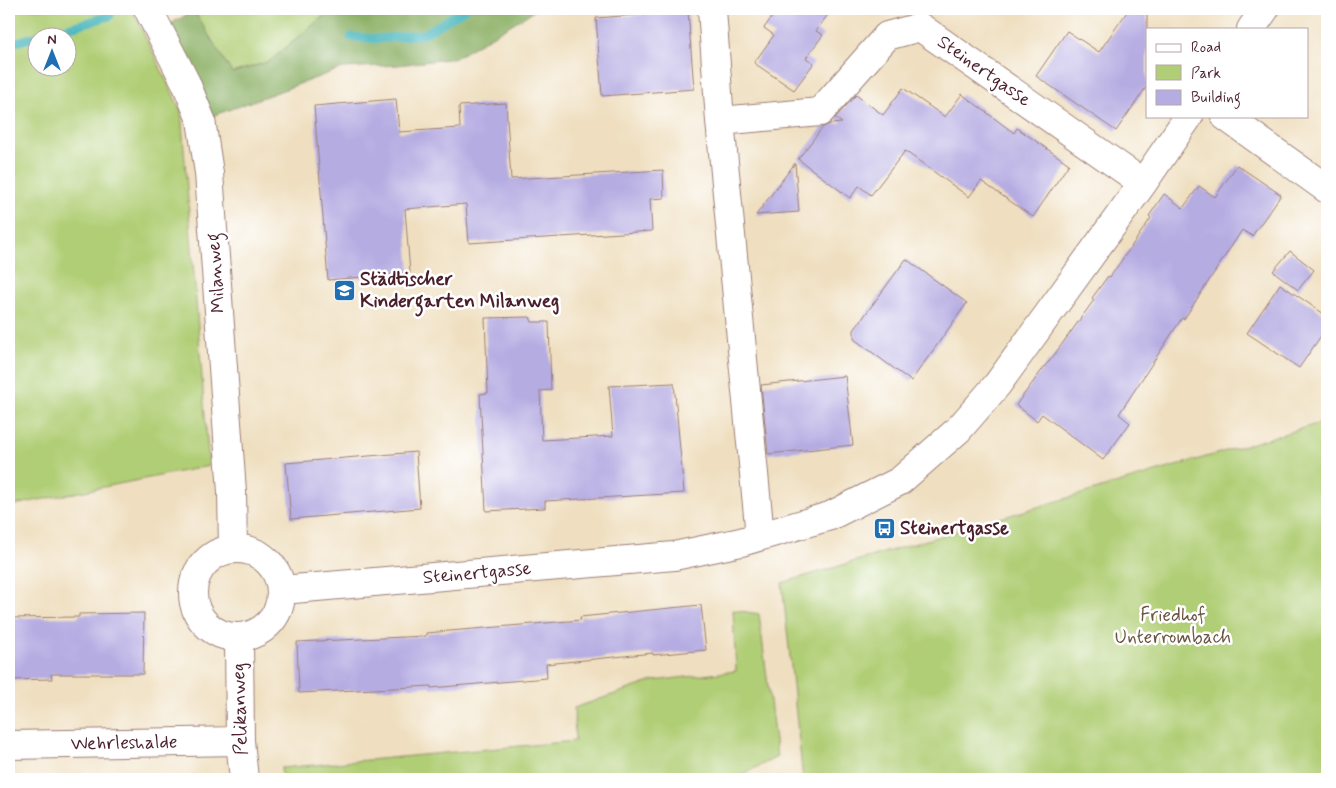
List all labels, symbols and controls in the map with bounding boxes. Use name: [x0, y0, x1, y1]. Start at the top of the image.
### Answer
north arrow: [28, 28, 78, 78]
legend: [1146, 28, 1308, 118]
street label: Steinertgasse: [932, 30, 1036, 113]
text: N: [47, 31, 57, 49]
text: Road: [1191, 38, 1221, 58]
text: Park: [1191, 64, 1221, 84]
text: Building: [1191, 88, 1241, 109]
street label: Milanweg: [201, 232, 234, 314]
place label: Städtischer Kindergarten Milanweg: [360, 267, 559, 317]
school or university icon: Städtischer Kindergarten Milanweg: [332, 278, 356, 302]
bus stop icon: Steinertgasse: [872, 516, 896, 540]
place label: Steinertgasse: [900, 516, 1009, 542]
street label: Steinertgasse: [422, 556, 533, 591]
park label: Friedhof Unterrombach: [1115, 603, 1231, 650]
street label: Pelikanweg: [226, 662, 255, 756]
street label: Wehrleshalde: [70, 730, 178, 756]

